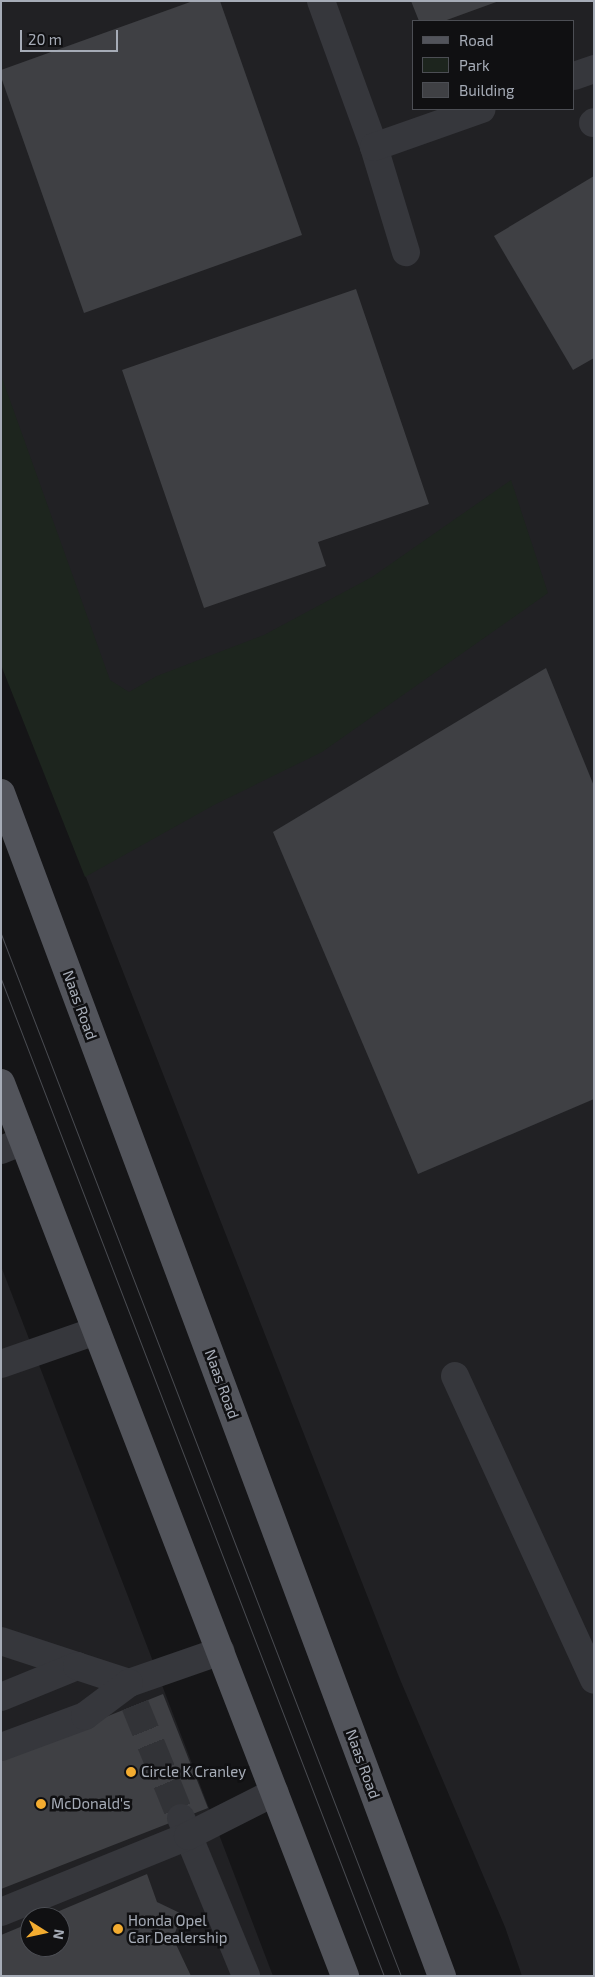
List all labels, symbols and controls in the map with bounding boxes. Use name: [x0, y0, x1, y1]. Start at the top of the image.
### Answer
scale bar: [22, 20, 120, 52]
legend: [412, 20, 575, 110]
text: 20 m: [28, 30, 62, 48]
text: Road: [459, 31, 494, 49]
text: Park: [459, 56, 490, 74]
text: Building: [459, 81, 514, 99]
street label: Naas Road: [59, 968, 101, 1042]
street label: Naas Road: [201, 1347, 243, 1421]
street label: Naas Road: [342, 1727, 384, 1801]
place label: Circle K Cranley: [141, 1763, 246, 1781]
marker: Circle K Cranley: [125, 1766, 137, 1778]
place label: McDonald's: [51, 1795, 131, 1813]
marker: McDonald's: [35, 1798, 47, 1810]
north arrow: [20, 1907, 70, 1957]
place label: Honda Opel Car Dealership: [128, 1911, 228, 1946]
marker: Honda Opel Car Dealership: [112, 1923, 124, 1935]
text: N: [50, 1928, 69, 1941]

